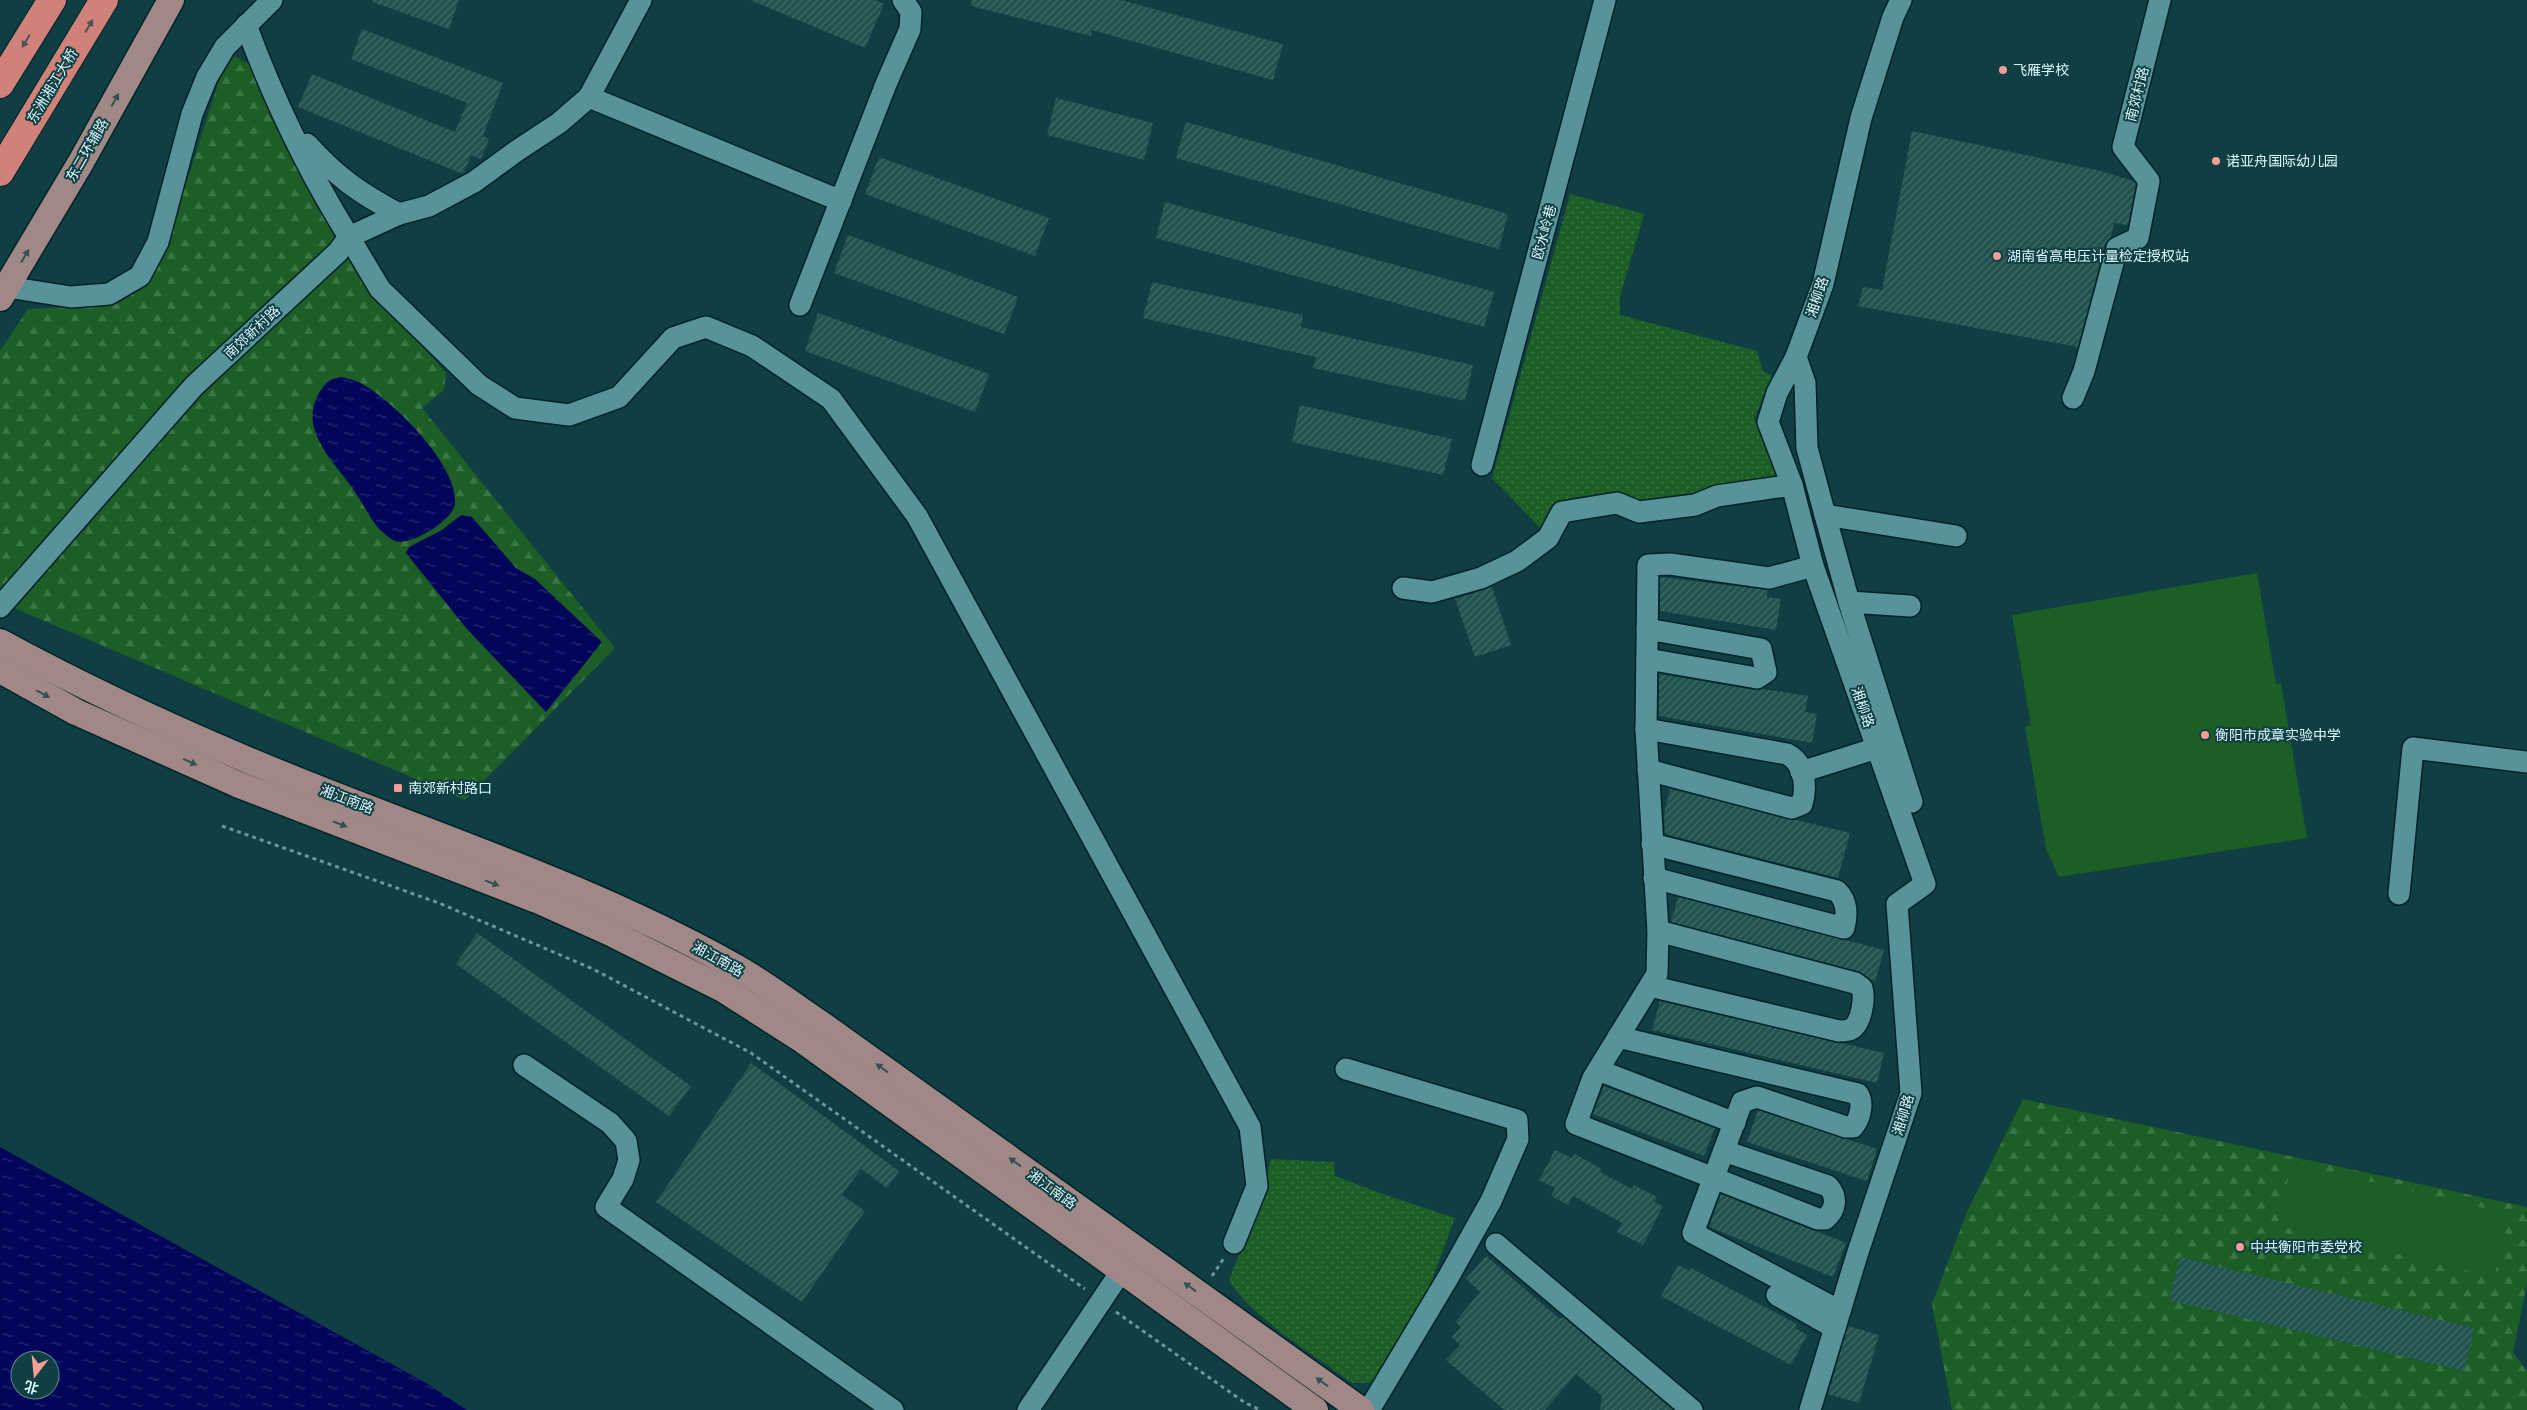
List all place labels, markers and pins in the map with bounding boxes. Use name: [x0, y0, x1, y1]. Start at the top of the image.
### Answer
place label: 飞雁学校: [2013, 61, 2069, 79]
marker: 飞雁学校: [1997, 64, 2009, 76]
place label: 诺亚舟国际幼儿园: [2226, 152, 2338, 170]
marker: 诺亚舟国际幼儿园: [2210, 155, 2222, 167]
place label: 湖南省高电压计量检定授权站: [2007, 247, 2189, 265]
marker: 湖南省高电压计量检定授权站: [1991, 250, 2003, 262]
place label: 衡阳市成章实验中学: [2215, 726, 2341, 744]
marker: 衡阳市成章实验中学: [2199, 729, 2211, 741]
place label: 南郊新村路口: [408, 779, 492, 797]
marker: 南郊新村路口: [392, 782, 404, 794]
place label: 中共衡阳市委党校: [2250, 1238, 2362, 1256]
marker: 中共衡阳市委党校: [2234, 1241, 2246, 1253]

